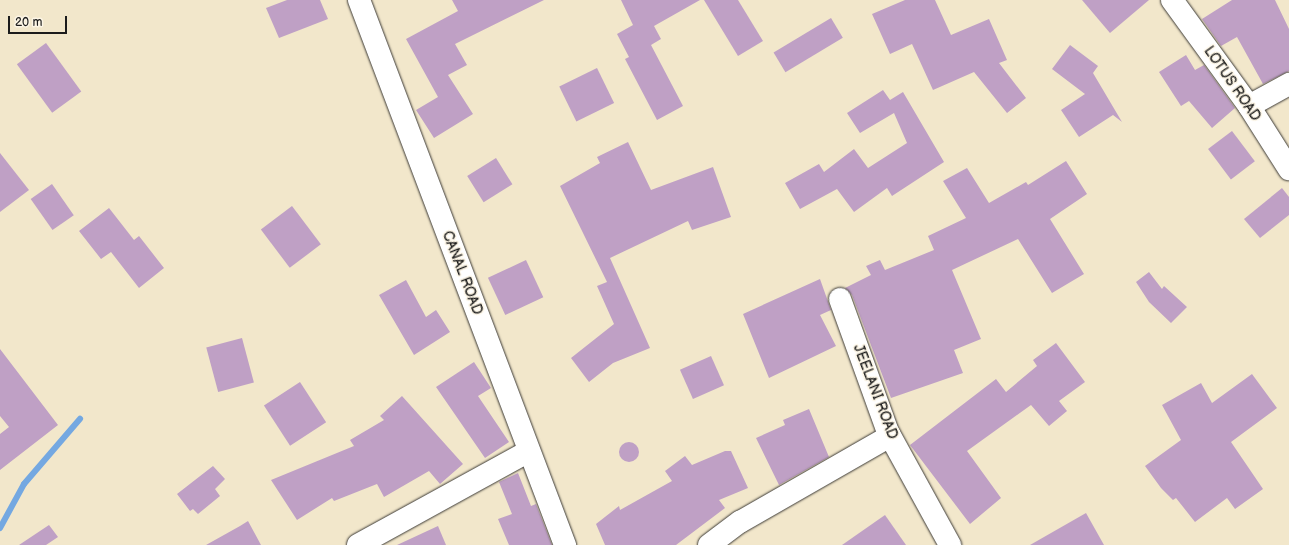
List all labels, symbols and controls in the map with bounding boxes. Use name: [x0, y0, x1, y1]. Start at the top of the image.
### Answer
scale bar: [10, 8, 69, 34]
text: 20 m: [15, 15, 42, 30]
street label: LOTUS ROAD: [1200, 43, 1264, 125]
street label: CANAL ROAD: [438, 229, 486, 317]
street label: JEELANI ROAD: [849, 342, 901, 442]

